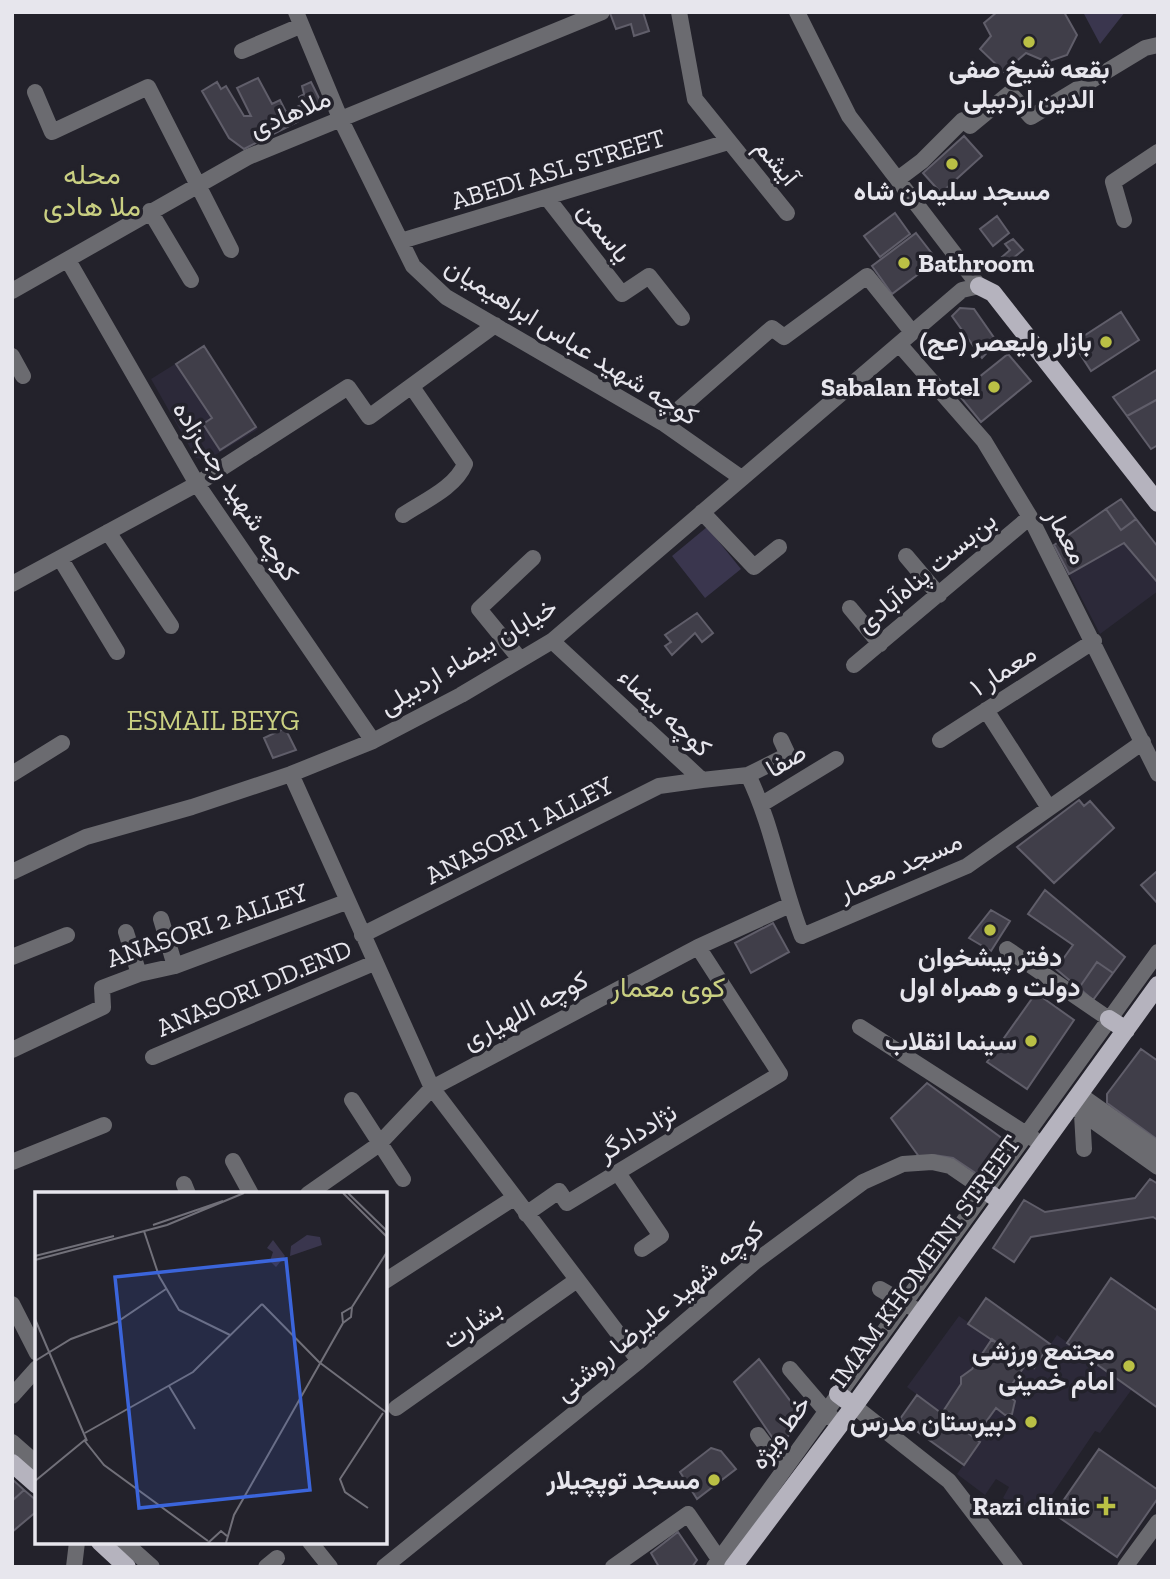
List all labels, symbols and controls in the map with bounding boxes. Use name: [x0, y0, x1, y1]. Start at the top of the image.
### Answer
marker: بقعه شیخ صفی الدین اردبیلی: [1021, 34, 1037, 50]
place label: بقعه شیخ صفی الدین اردبیلی: [948, 53, 1110, 115]
street label: ملاهادی: [245, 82, 335, 144]
street label: ABEDI ASL STREET: [447, 121, 669, 217]
street label: آیشم: [747, 132, 807, 195]
marker: مسجد سلیمان شاه: [944, 156, 960, 172]
district label: محله ملا هادی: [43, 158, 141, 223]
place label: مسجد سلیمان شاه: [854, 175, 1050, 207]
street label: یاسمن: [571, 195, 639, 269]
place label: Bathroom: [918, 247, 1034, 279]
street label: کوچه شهید عباس ابراهیمیان: [438, 250, 705, 434]
marker: Bathroom: [896, 255, 912, 271]
place label: بازار ولیعصر (عج): [920, 326, 1092, 360]
marker: بازار ولیعصر (عج): [1098, 334, 1114, 350]
place label: Sabalan Hotel: [821, 371, 980, 403]
marker: Sabalan Hotel: [986, 379, 1002, 395]
street label: کوچه شهید رجب‌زاده: [164, 395, 306, 588]
street label: معمار: [1038, 501, 1095, 570]
street label: بن‌بست پناه‌آبادی: [849, 504, 1004, 641]
street label: خیابان بیضاء اردبیلی: [373, 590, 563, 722]
street label: معمار ۱: [964, 637, 1042, 703]
street label: کوچه بیضاء: [610, 661, 719, 765]
district label: ESMAIL BEYG: [126, 704, 300, 737]
street label: صفا: [760, 736, 812, 784]
street label: ANASORI 1 ALLEY: [420, 769, 618, 891]
street label: مسجد معمار: [832, 824, 967, 908]
street label: ANASORI 2 ALLEY: [102, 876, 312, 974]
marker: دفتر پیشخوان دولت و همراه اول: [982, 922, 998, 938]
street label: ANASORI DD.END: [152, 932, 356, 1044]
place label: دفتر پیشخوان دولت و همراه اول: [899, 941, 1081, 1003]
street label: کوچه اللهیاری: [457, 963, 594, 1058]
district label: کوی معمار: [610, 971, 725, 1005]
place label: سینما انقلاب: [885, 1025, 1017, 1057]
marker: سینما انقلاب: [1023, 1033, 1039, 1049]
street label: نژاددادگر: [591, 1096, 683, 1169]
street label: IMAM KHOMEINI STREET: [823, 1128, 1027, 1394]
inset map: [35, 1192, 387, 1544]
street label: کوچه شهید علیرضا روشنی: [548, 1214, 771, 1409]
street label: بشارت: [436, 1292, 508, 1356]
place label: مجتمع ورزشی امام خمینی: [972, 1335, 1115, 1398]
marker: مجتمع ورزشی امام خمینی: [1121, 1358, 1137, 1374]
street label: خط ویژه: [742, 1389, 818, 1475]
place label: دبیرستان مدرس: [850, 1406, 1017, 1438]
marker: دبیرستان مدرس: [1023, 1414, 1039, 1430]
place label: مسجد توپچیلار: [545, 1464, 700, 1498]
marker: مسجد توپچیلار: [706, 1472, 722, 1488]
place label: Razi clinic: [972, 1490, 1090, 1522]
marker: Razi clinic: [1096, 1496, 1116, 1516]

